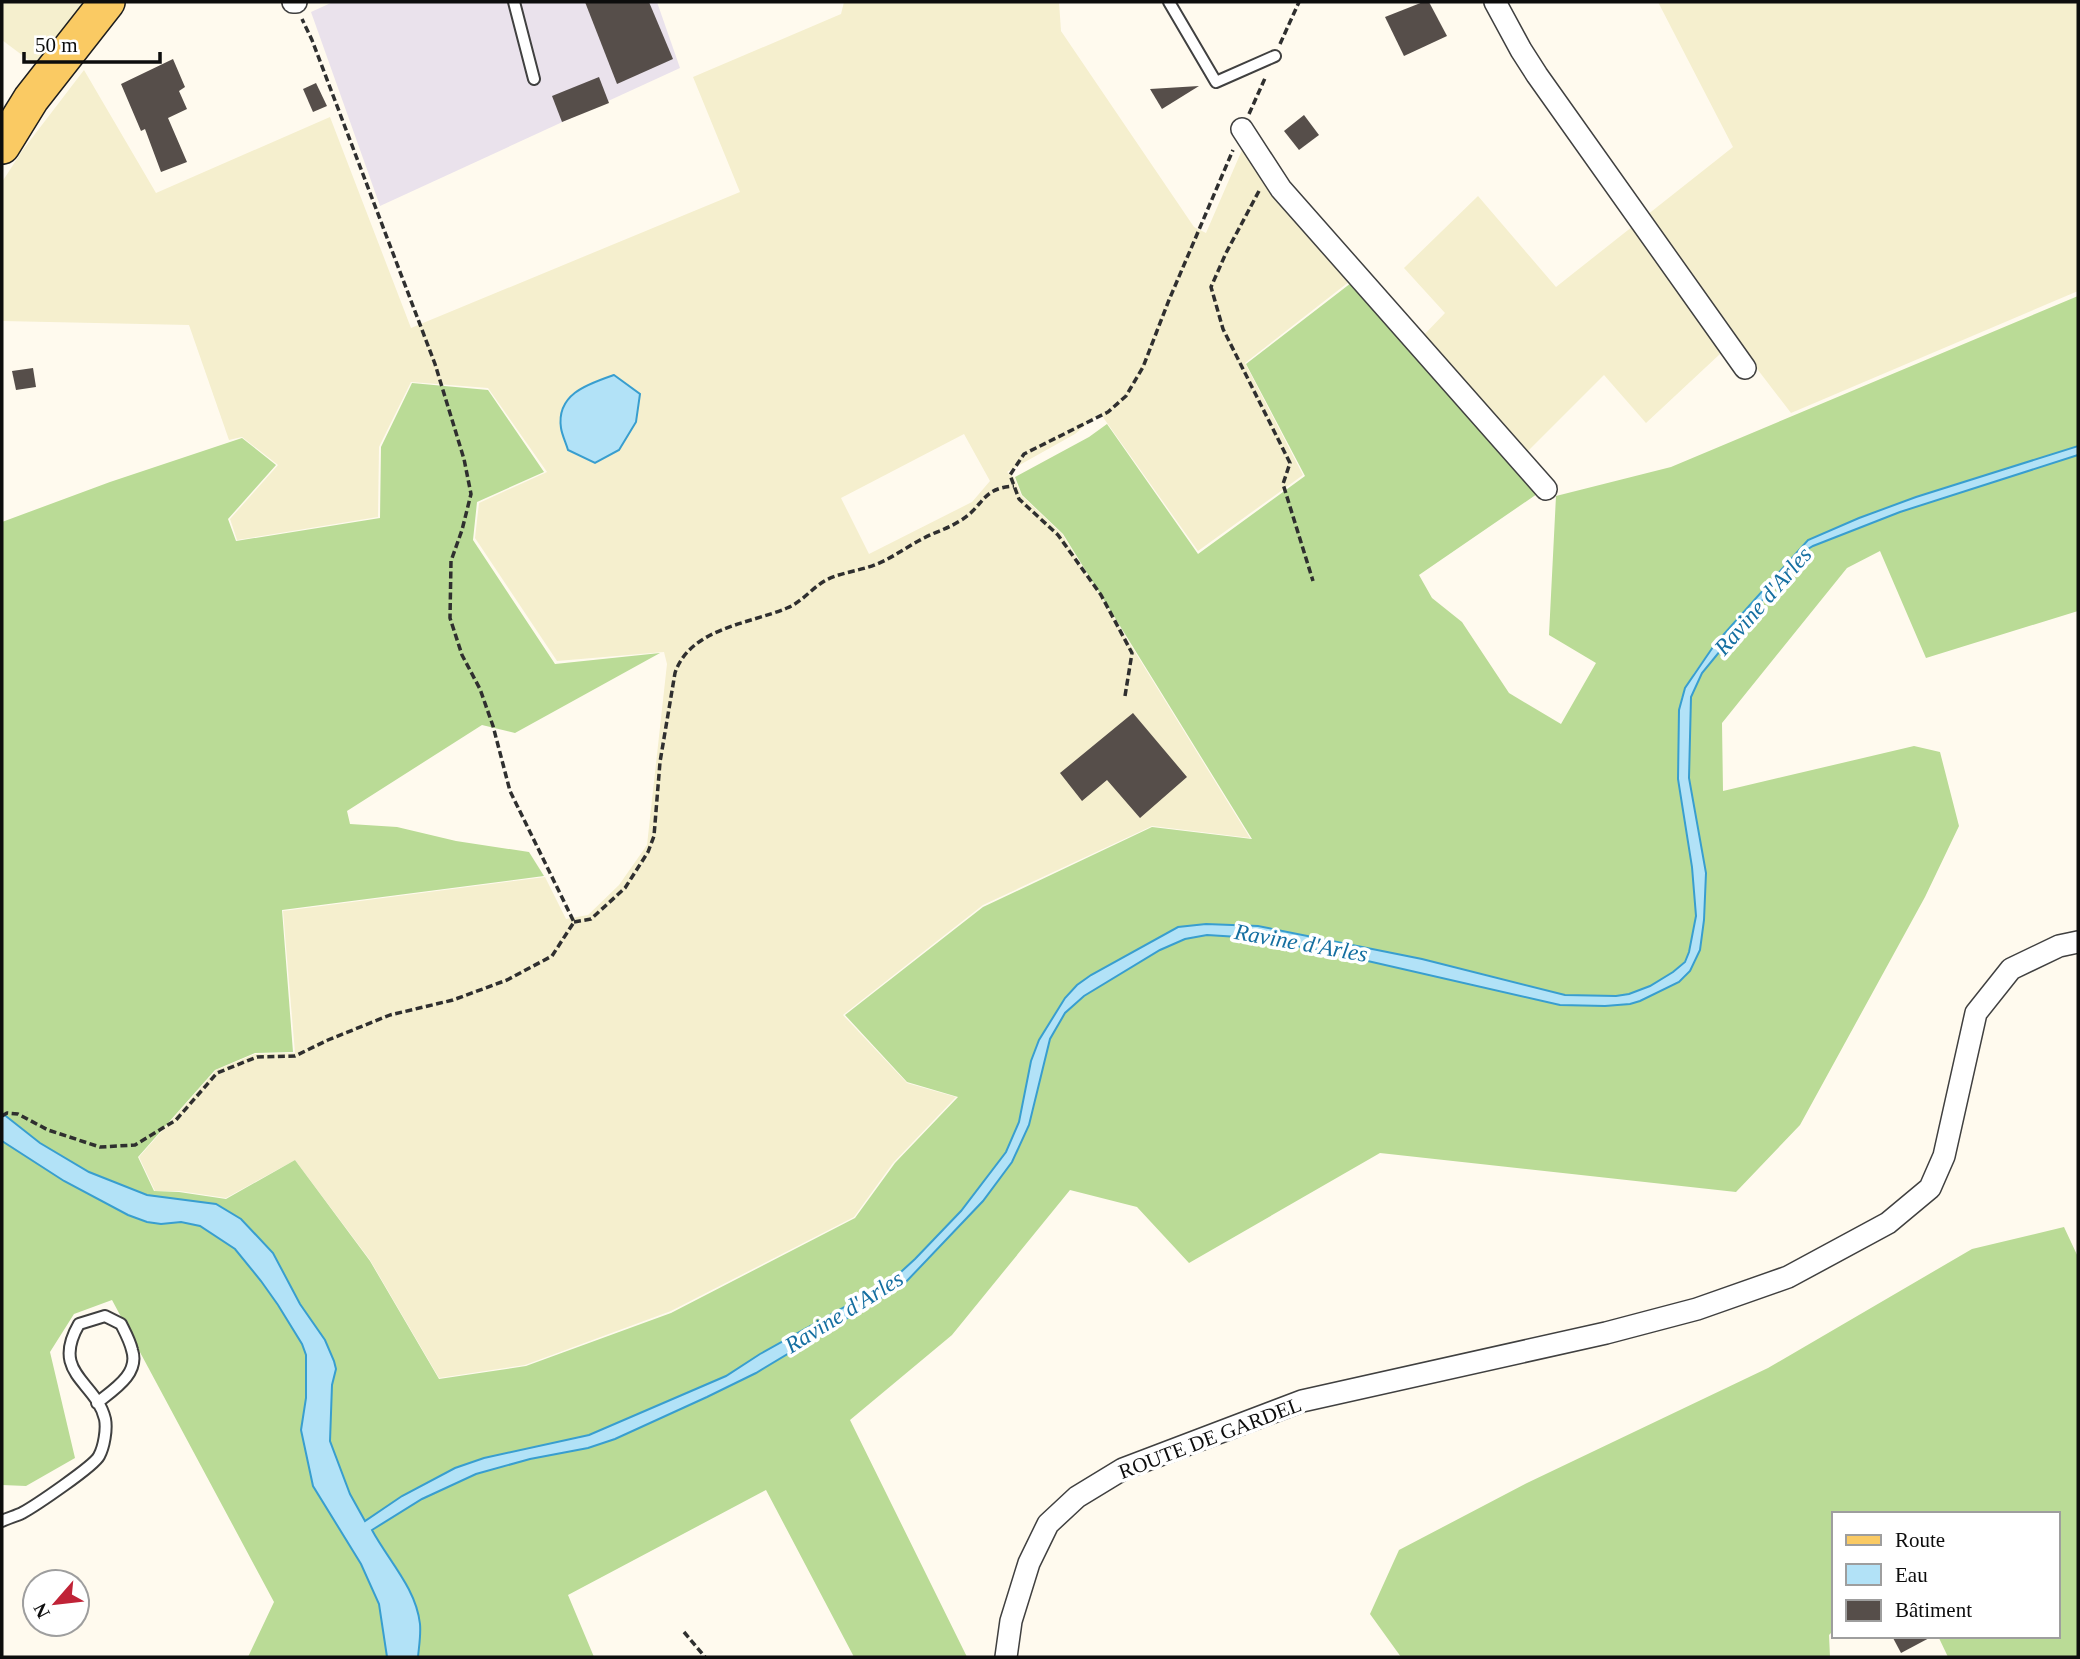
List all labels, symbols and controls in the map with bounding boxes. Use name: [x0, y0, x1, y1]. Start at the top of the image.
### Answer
scale bar: [24, 21, 161, 65]
text: 50 m: [35, 33, 78, 57]
water label: Ravine d'Arles: [1709, 542, 1817, 661]
water label: Ravine d'Arles: [1232, 919, 1369, 967]
water label: Ravine d'Arles: [779, 1266, 908, 1359]
street label: ROUTE DE GARDEL: [1115, 1392, 1305, 1484]
legend: [1832, 1512, 2059, 1638]
text: Route: [1895, 1528, 1945, 1552]
text: Eau: [1895, 1563, 1928, 1587]
north arrow: [21, 1568, 91, 1638]
text: Bâtiment: [1895, 1598, 1972, 1622]
text: N: [29, 1600, 54, 1622]

